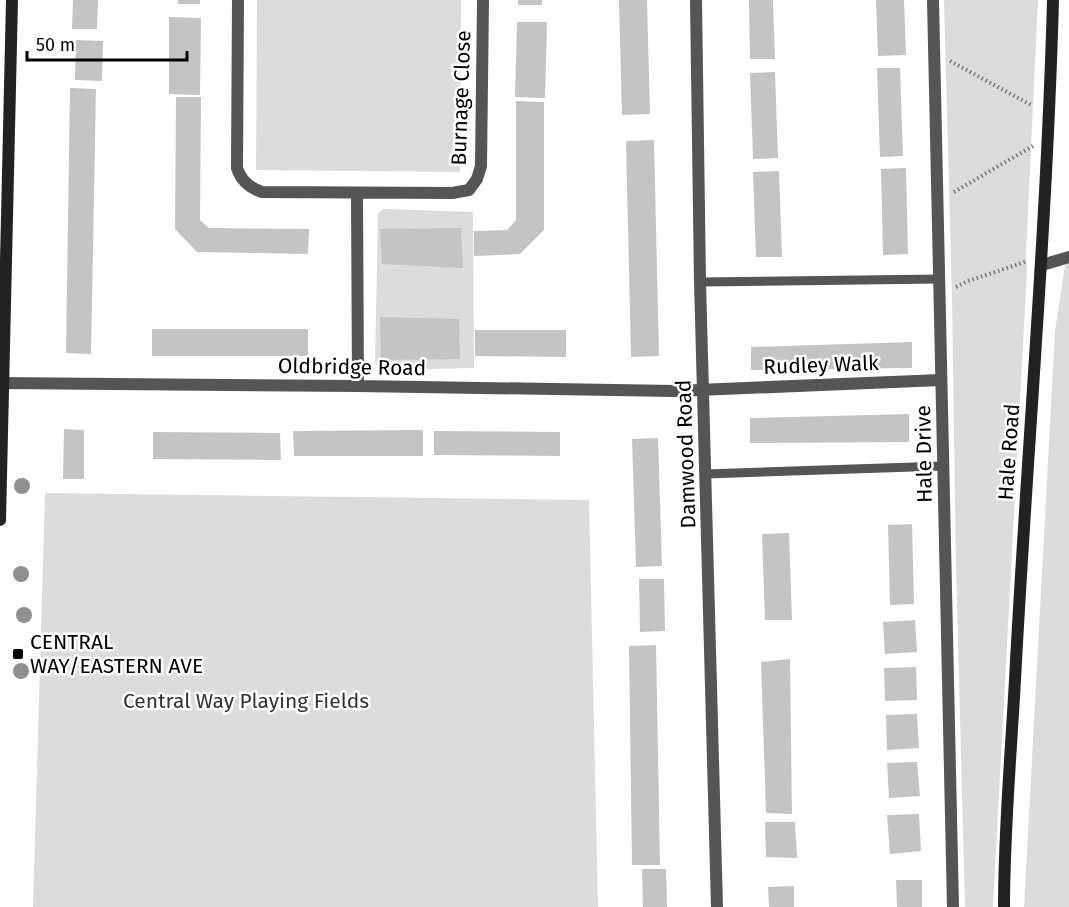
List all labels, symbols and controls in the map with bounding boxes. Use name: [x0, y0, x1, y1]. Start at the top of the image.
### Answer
scale bar: [27, 24, 188, 62]
street label: Burnage Close: [446, 30, 476, 166]
text: 50 m: [36, 34, 75, 56]
street label: Rudley Walk: [763, 350, 879, 380]
street label: Oldbridge Road: [278, 353, 426, 381]
street label: Damwood Road: [670, 379, 702, 529]
street label: Hale Road: [993, 403, 1025, 501]
street label: Hale Drive: [910, 405, 938, 503]
place label: CENTRAL WAY/EASTERN AVE: [30, 629, 203, 679]
marker: CENTRAL WAY/EASTERN AVE: [11, 647, 25, 661]
park label: Central Way Playing Fields: [123, 688, 369, 714]

